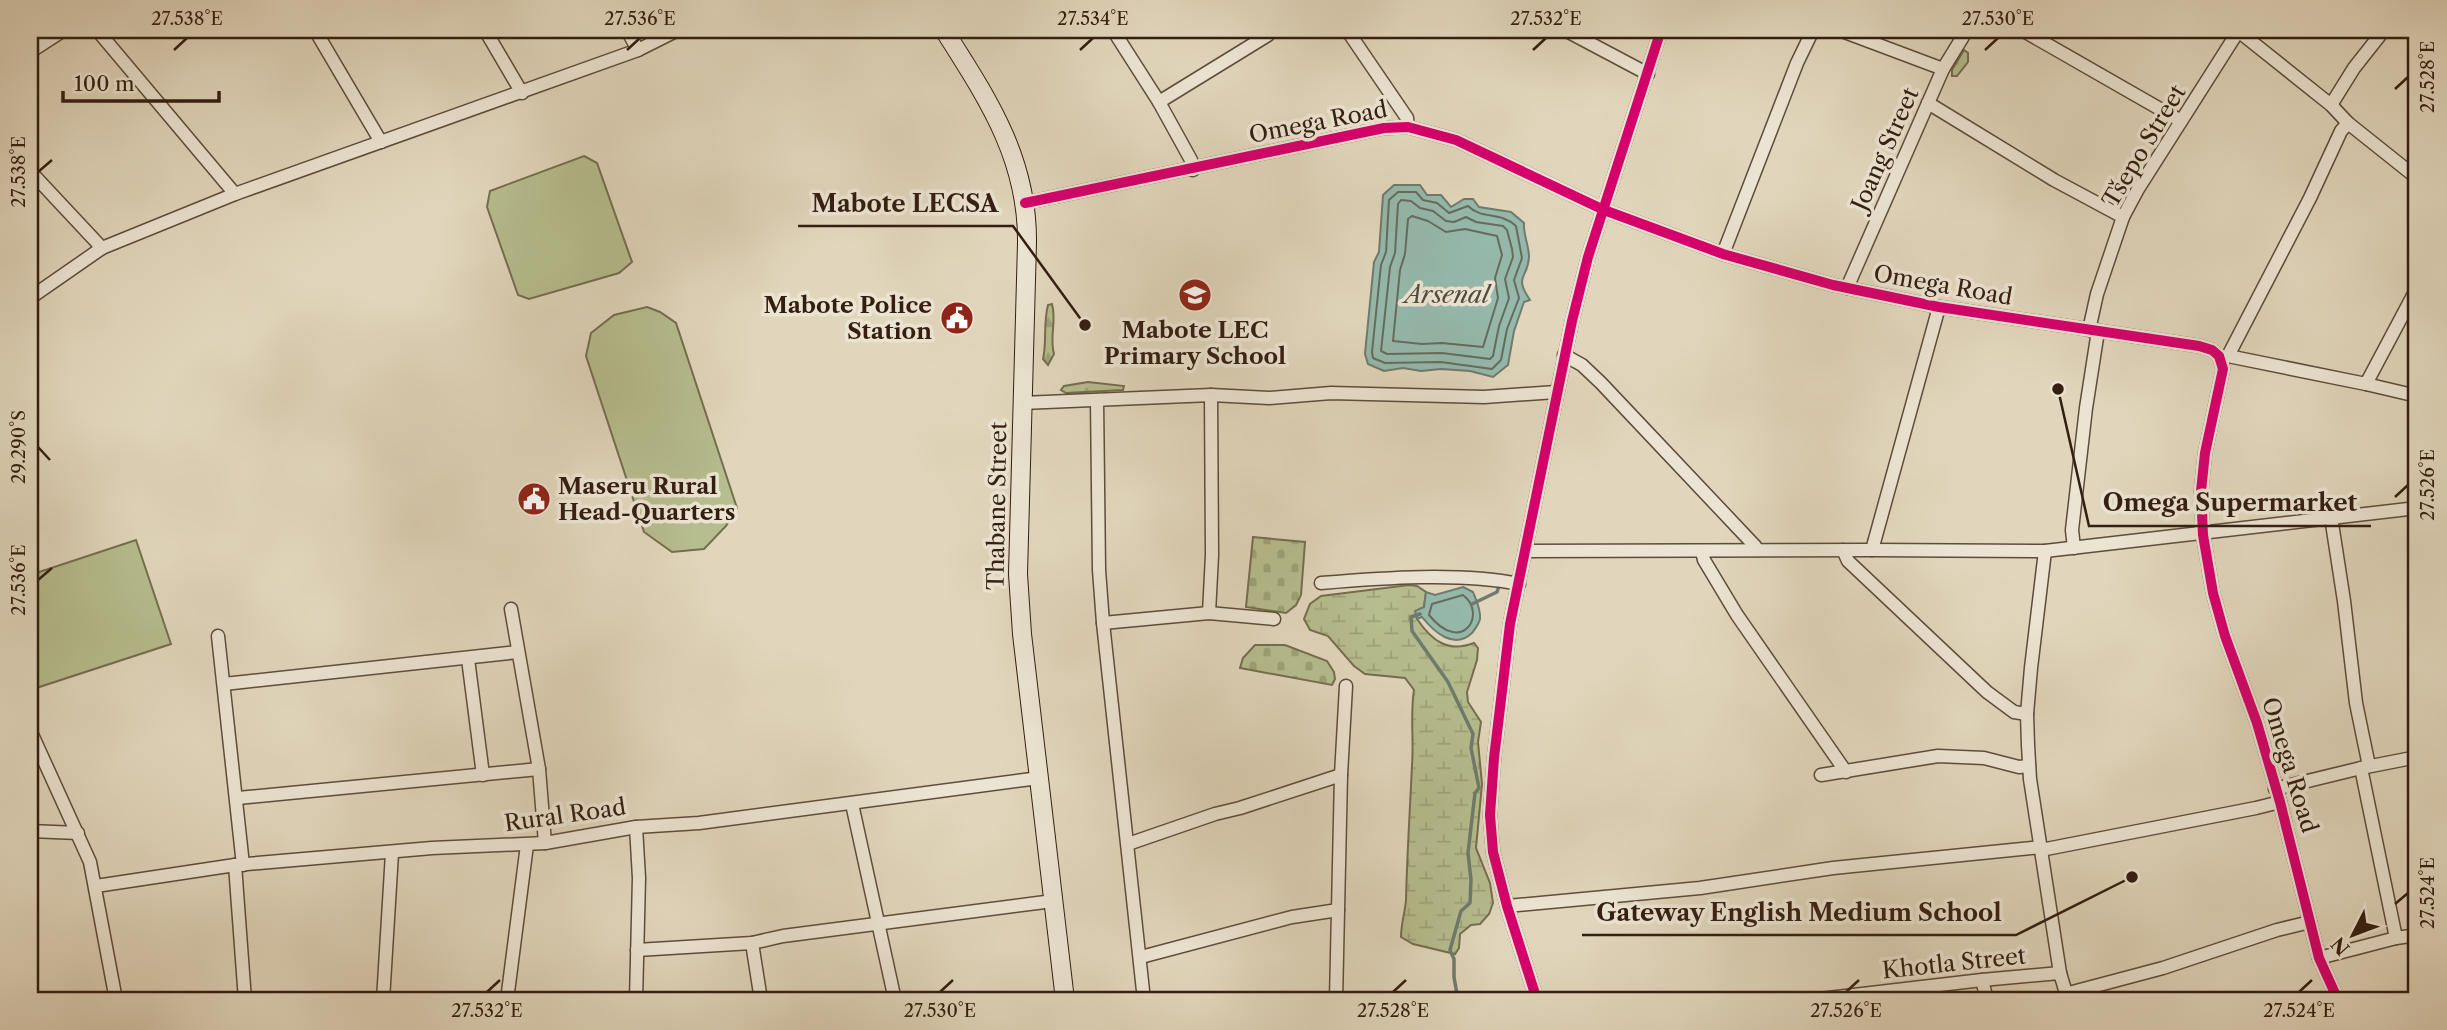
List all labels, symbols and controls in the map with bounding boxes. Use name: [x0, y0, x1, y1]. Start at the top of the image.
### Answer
text: 27.538°E: [151, 8, 223, 30]
text: 27.536°E: [604, 8, 676, 30]
text: 27.534°E: [1057, 8, 1129, 30]
text: 27.532°E: [1510, 8, 1582, 30]
text: 27.530°E: [1962, 8, 2034, 30]
text: 27.528°E: [2417, 41, 2439, 113]
scale bar: [63, 60, 219, 104]
text: 100 m: [74, 71, 135, 96]
street label: Tšepo Street: [2096, 80, 2192, 212]
street label: Joang Street: [1844, 83, 1925, 218]
street label: Omega Road: [1246, 95, 1390, 149]
text: 27.538°E: [8, 136, 30, 208]
callout: Mabote LECSA: [798, 181, 1013, 226]
text: Mabote LECSA: [812, 189, 1000, 218]
street label: Omega Road: [1871, 259, 2015, 311]
school or university icon: Mabote LEC Primary School: [1176, 276, 1214, 314]
water label: Arsenal: [1400, 280, 1492, 309]
place label: Mabote Police Station: [764, 291, 932, 345]
public building icon: Mabote Police Station: [938, 299, 976, 337]
place label: Mabote LEC Primary School: [1104, 316, 1286, 370]
text: 29.290°S: [8, 410, 30, 484]
street label: Thabane Street: [982, 422, 1012, 590]
text: 27.526°E: [2417, 449, 2439, 521]
place label: Maseru Rural Head-Quarters: [558, 472, 735, 526]
public building icon: Maseru Rural Head-Quarters: [515, 480, 553, 518]
callout: Omega Supermarket: [2089, 481, 2371, 526]
text: Omega Supermarket: [2103, 488, 2358, 517]
text: 27.536°E: [8, 544, 30, 616]
street label: Omega Road: [2256, 694, 2324, 836]
street label: Rural Road: [502, 793, 628, 837]
text: 27.524°E: [2417, 857, 2439, 929]
callout: Gateway English Medium School: [1582, 890, 2016, 935]
text: Gateway English Medium School: [1596, 898, 2002, 927]
north arrow: [2318, 900, 2388, 970]
text: N: [2327, 932, 2355, 960]
street label: Khotla Street: [1881, 942, 2027, 984]
text: 27.532°E: [451, 1000, 523, 1022]
text: 27.530°E: [904, 1000, 976, 1022]
text: 27.528°E: [1357, 1000, 1429, 1022]
text: 27.526°E: [1810, 1000, 1882, 1022]
text: 27.524°E: [2263, 1000, 2335, 1022]

